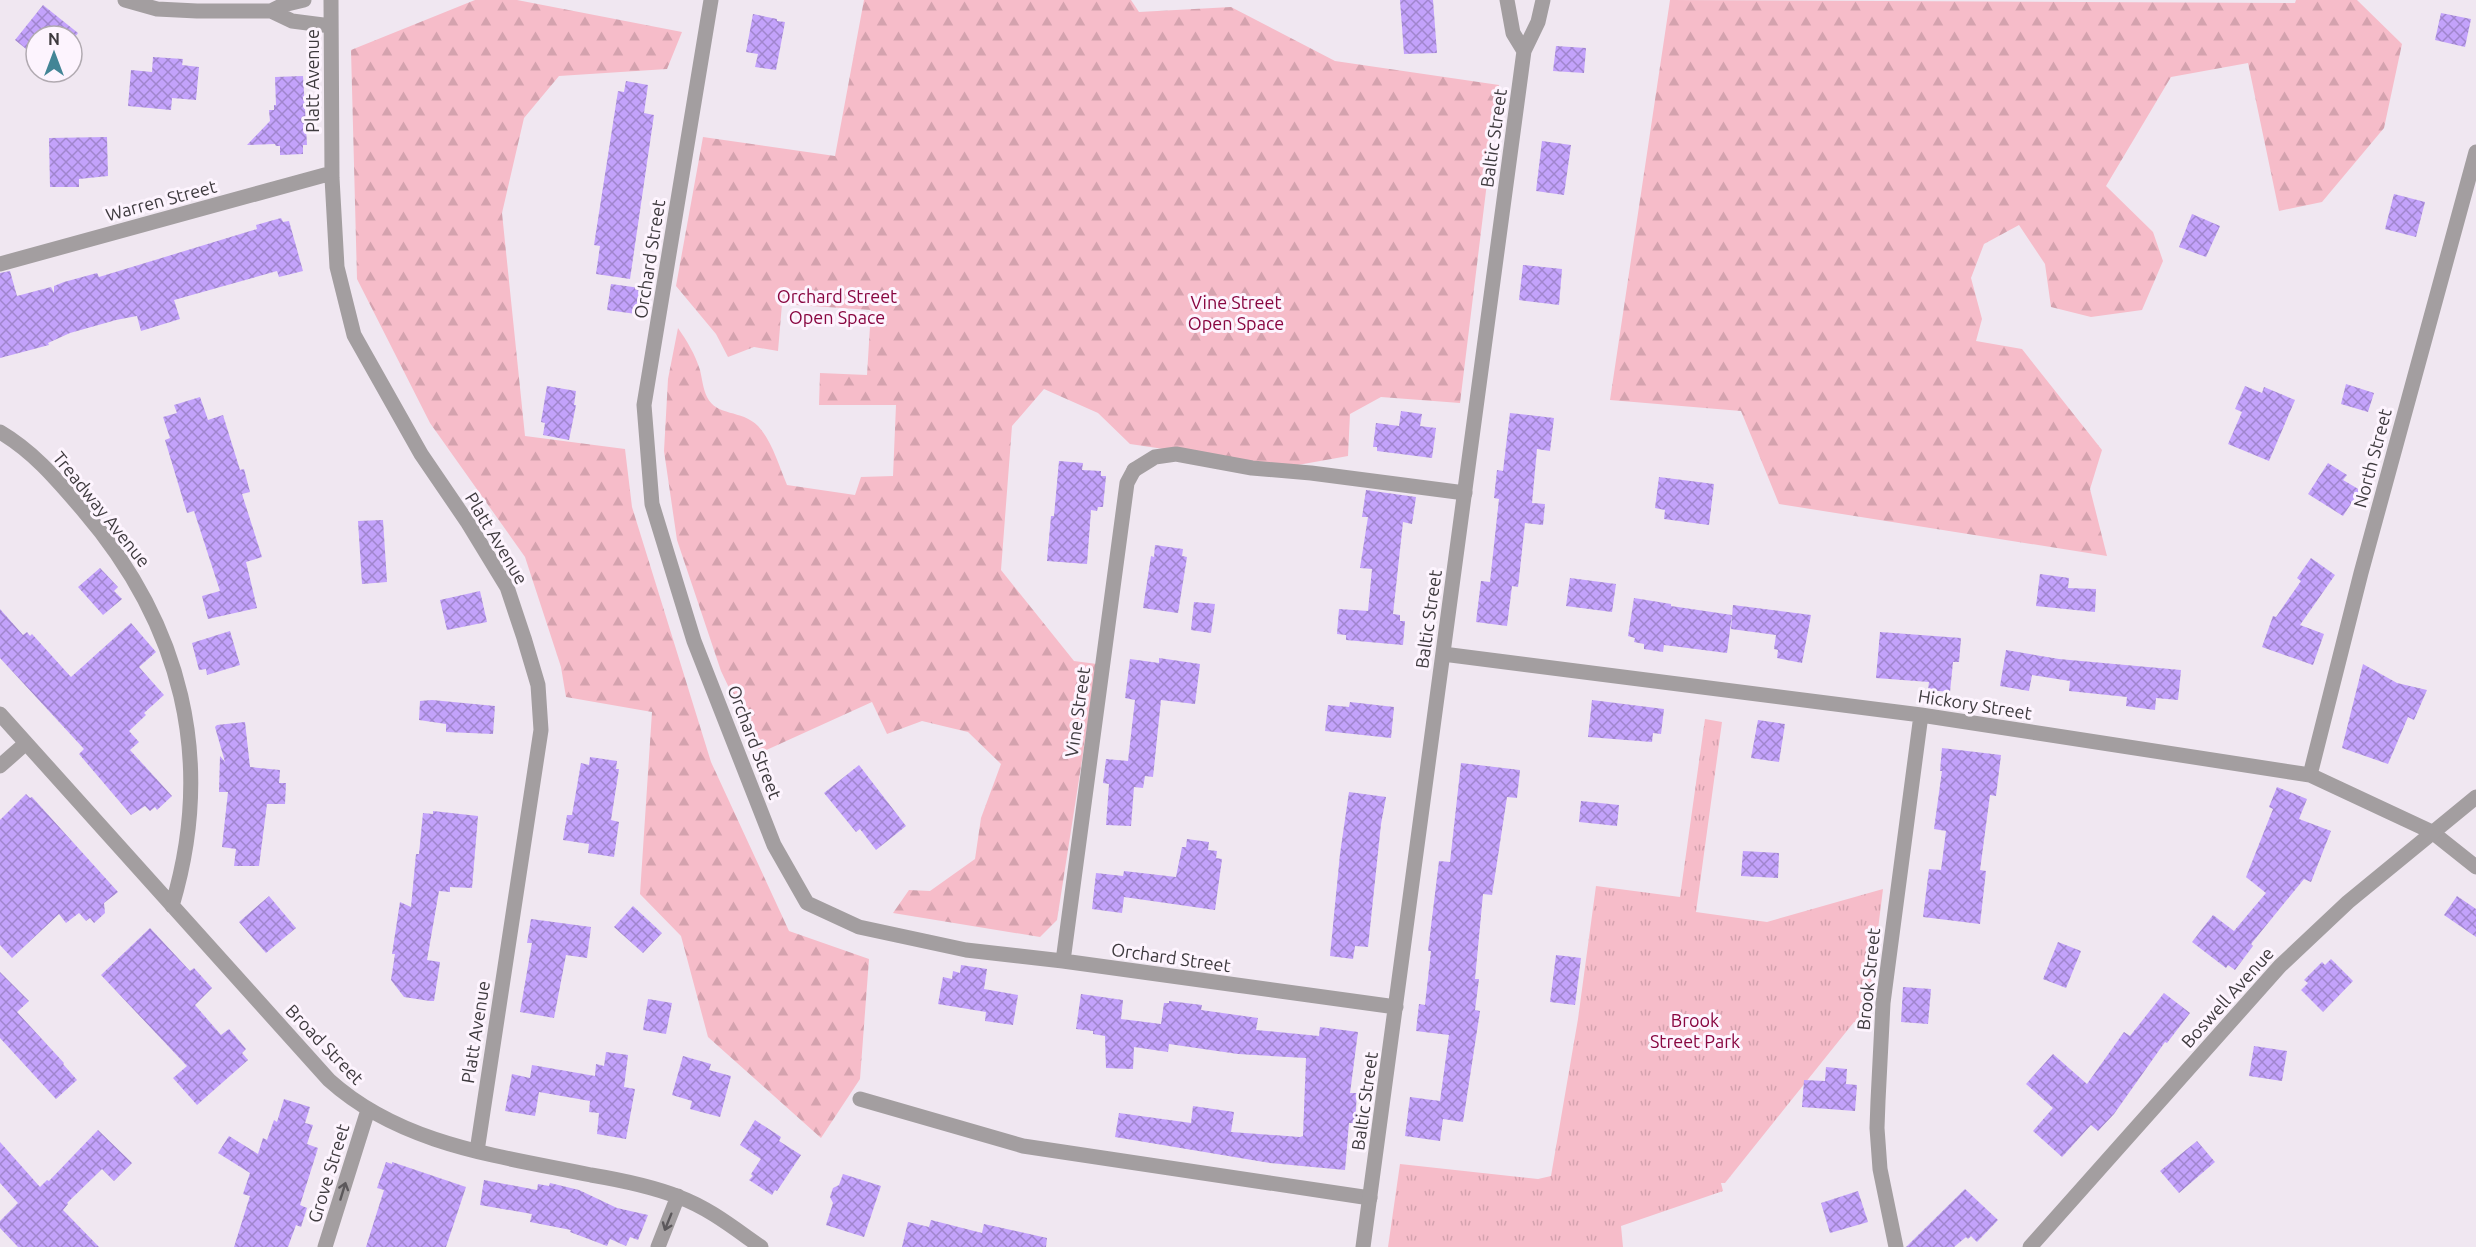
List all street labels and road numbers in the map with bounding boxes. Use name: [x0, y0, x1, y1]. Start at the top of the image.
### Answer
street label: Platt Avenue: [302, 29, 322, 133]
street label: Baltic Street: [1476, 87, 1510, 189]
street label: Warren Street: [103, 176, 219, 224]
street label: Orchard Street: [630, 198, 668, 320]
street label: North Street: [2349, 406, 2395, 510]
street label: Treadway Avenue: [49, 447, 155, 571]
street label: Platt Avenue: [462, 488, 532, 588]
street label: Baltic Street: [1411, 568, 1445, 670]
street label: Vine Street: [1061, 666, 1093, 758]
street label: Orchard Street: [724, 682, 786, 802]
street label: Hickory Street: [1917, 685, 2033, 723]
street label: Brook Street: [1853, 927, 1883, 1031]
street label: Orchard Street: [1110, 939, 1232, 975]
street label: Boswell Avenue: [2177, 943, 2277, 1051]
street label: Platt Avenue: [457, 979, 493, 1085]
street label: Broad Street: [282, 1000, 368, 1088]
street label: Baltic Street: [1347, 1050, 1381, 1152]
street label: Grove Street: [303, 1121, 353, 1225]

